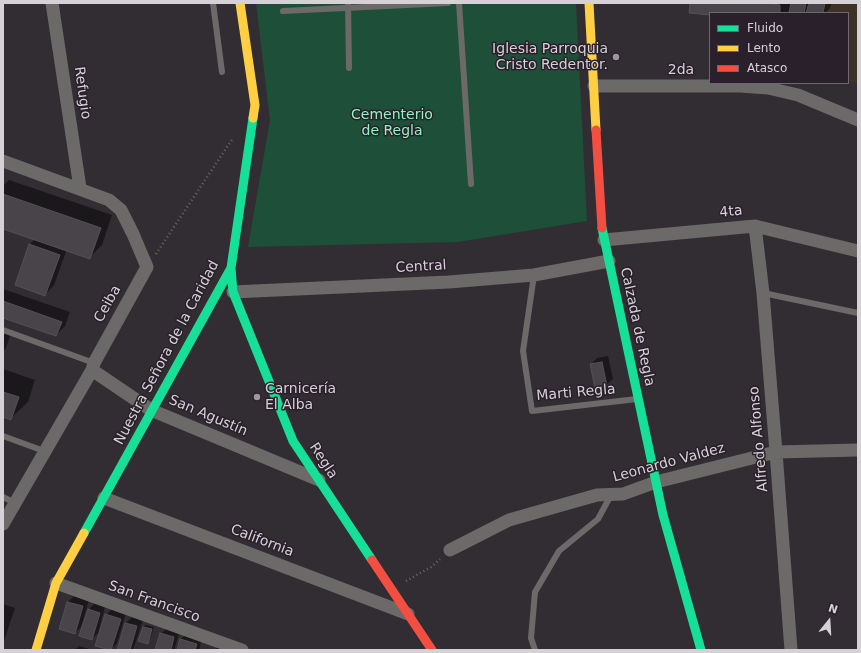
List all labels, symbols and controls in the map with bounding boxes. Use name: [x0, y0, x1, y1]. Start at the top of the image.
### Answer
legend: [709, 12, 849, 84]
text: Fluido: [747, 21, 783, 35]
place label: Iglesia Parroquia Cristo Redentor.: [492, 41, 608, 74]
text: Lento: [747, 41, 781, 55]
marker: Iglesia Parroquia Cristo Redentor.: [611, 52, 621, 62]
text: Atasco: [747, 61, 787, 75]
street label: 2da: [668, 62, 694, 78]
street label: Refugio: [70, 66, 94, 120]
park label: Cementerio de Regla: [351, 107, 433, 140]
street label: 4ta: [719, 203, 743, 221]
street label: Central: [395, 257, 447, 277]
street label: Nuestra Señora de la Caridad: [111, 258, 223, 448]
street label: Calzada de Regla: [616, 266, 658, 388]
street label: Ceiba: [91, 283, 125, 325]
place label: Carnicería El Alba: [265, 381, 336, 414]
street label: Marti Regla: [536, 381, 616, 405]
street label: Alfredo Alfonso: [746, 385, 772, 493]
street label: San Agustín: [166, 392, 250, 440]
marker: Carnicería El Alba: [252, 392, 262, 402]
street label: Regla: [305, 440, 341, 482]
street label: Leonardo Valdez: [611, 440, 727, 486]
street label: California: [228, 521, 296, 561]
street label: San Francisco: [106, 578, 202, 626]
north arrow: [809, 601, 849, 641]
text: N: [826, 602, 839, 617]

